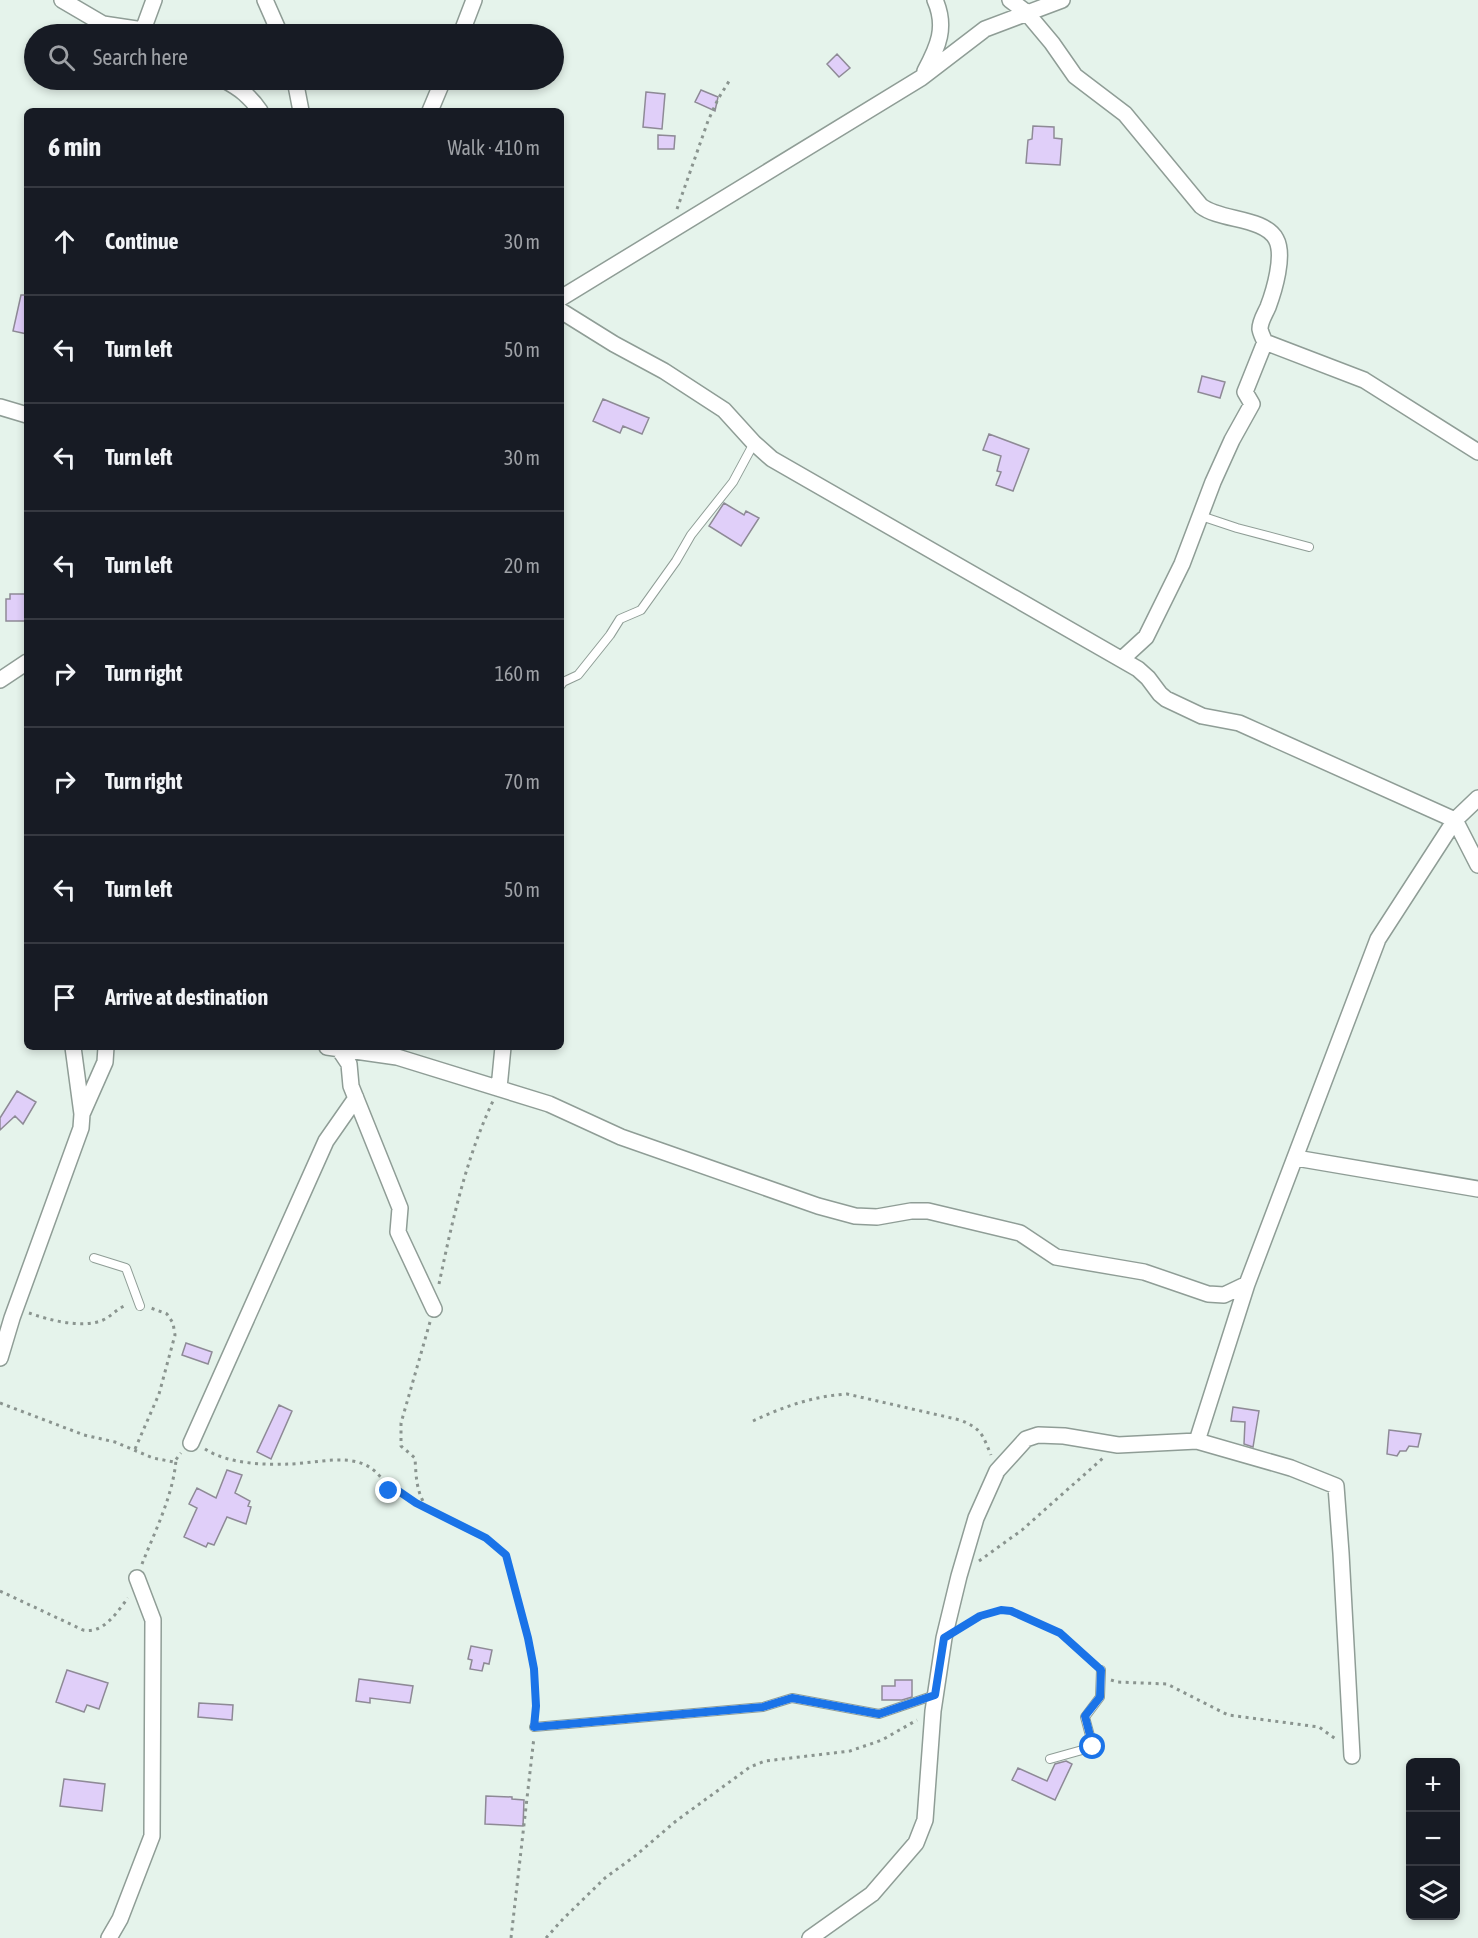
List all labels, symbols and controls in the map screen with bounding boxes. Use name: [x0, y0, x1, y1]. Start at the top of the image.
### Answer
search box: [24, 24, 564, 90]
icon: search: [45, 41, 78, 74]
text: Search here: [93, 44, 188, 70]
text: 6 min: [48, 132, 101, 162]
text: Walk · 410 m: [448, 136, 540, 159]
icon: ahead: [48, 225, 81, 258]
text: Continue: [105, 228, 179, 254]
text: 30 m: [504, 230, 540, 253]
icon: left: [48, 333, 81, 366]
text: Turn left: [105, 336, 172, 362]
text: 50 m: [504, 338, 540, 361]
icon: left: [48, 441, 81, 474]
text: Turn left: [105, 444, 172, 470]
text: 30 m: [504, 446, 540, 469]
icon: left: [48, 549, 81, 582]
text: Turn left: [105, 552, 172, 578]
text: 20 m: [504, 554, 540, 577]
icon: right: [48, 657, 81, 690]
text: Turn right: [105, 660, 182, 686]
text: 160 m: [495, 662, 540, 685]
icon: right: [48, 765, 81, 798]
text: Turn right: [105, 768, 182, 794]
text: 70 m: [504, 770, 540, 793]
icon: left: [48, 873, 81, 906]
text: Turn left: [105, 876, 172, 902]
text: 50 m: [504, 878, 540, 901]
icon: arrive: [48, 981, 81, 1014]
text: Arrive at destination: [105, 984, 268, 1010]
route end: [375, 1477, 401, 1503]
route start: [1079, 1733, 1105, 1759]
map controls: [1406, 1758, 1460, 1920]
button: +: [1406, 1758, 1460, 1812]
button: −: [1406, 1812, 1460, 1866]
button: layers: [1406, 1866, 1460, 1920]

